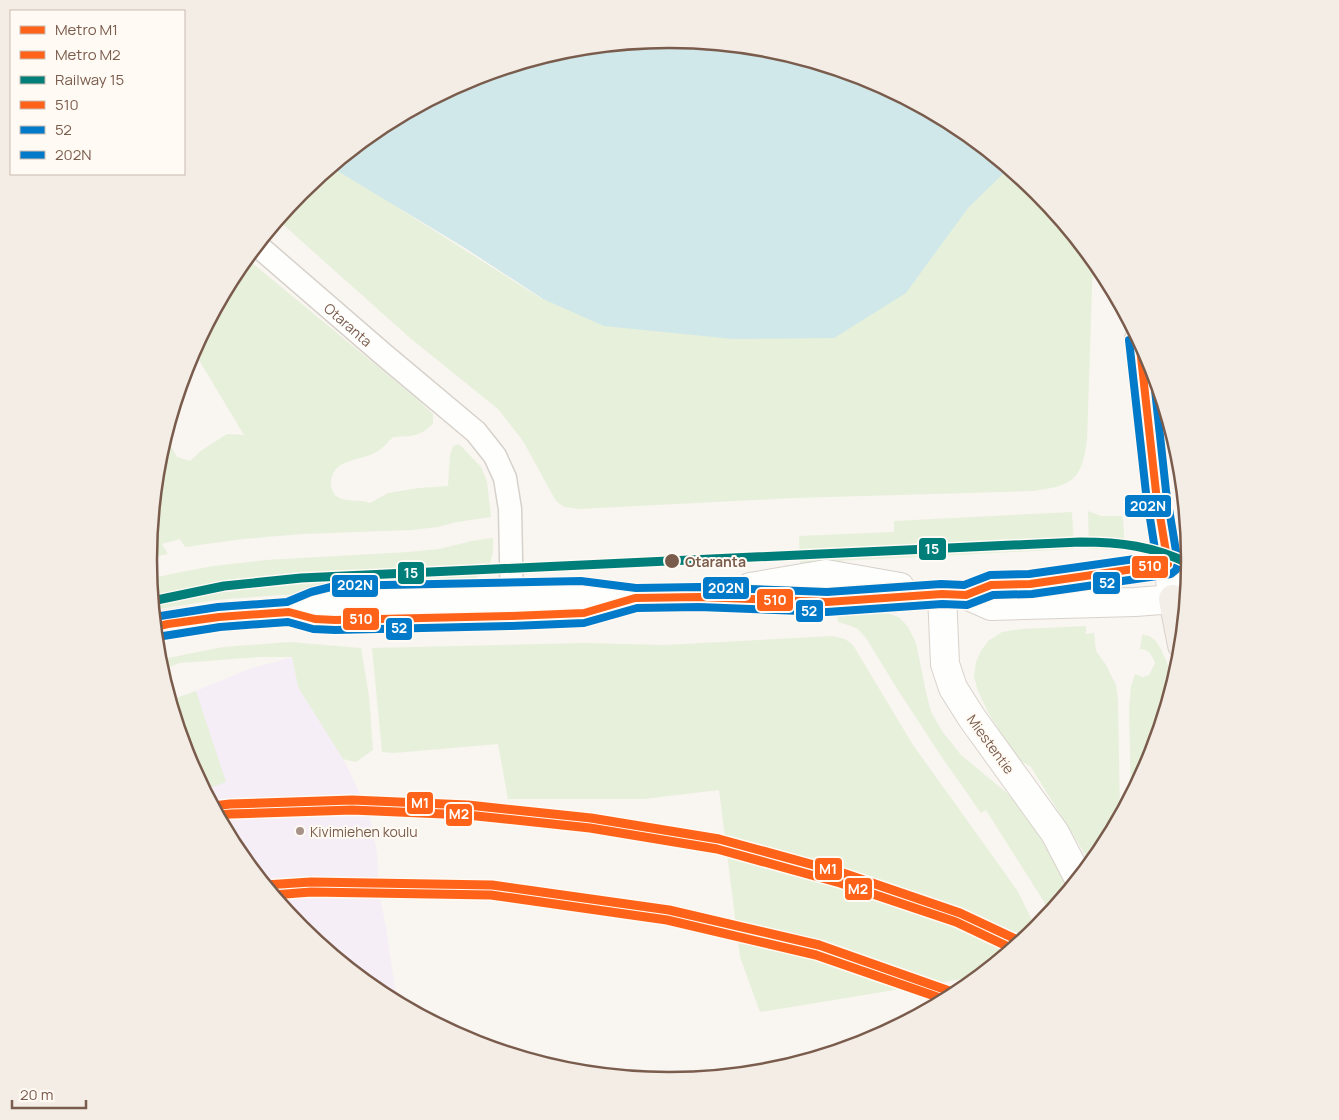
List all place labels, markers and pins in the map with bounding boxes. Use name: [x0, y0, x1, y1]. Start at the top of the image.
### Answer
marker: Otaranta: [663, 552, 681, 570]
place label: Otaranta: [685, 552, 746, 571]
place label: Kivimiehen koulu: [310, 822, 418, 841]
marker: Kivimiehen koulu: [294, 825, 306, 837]

